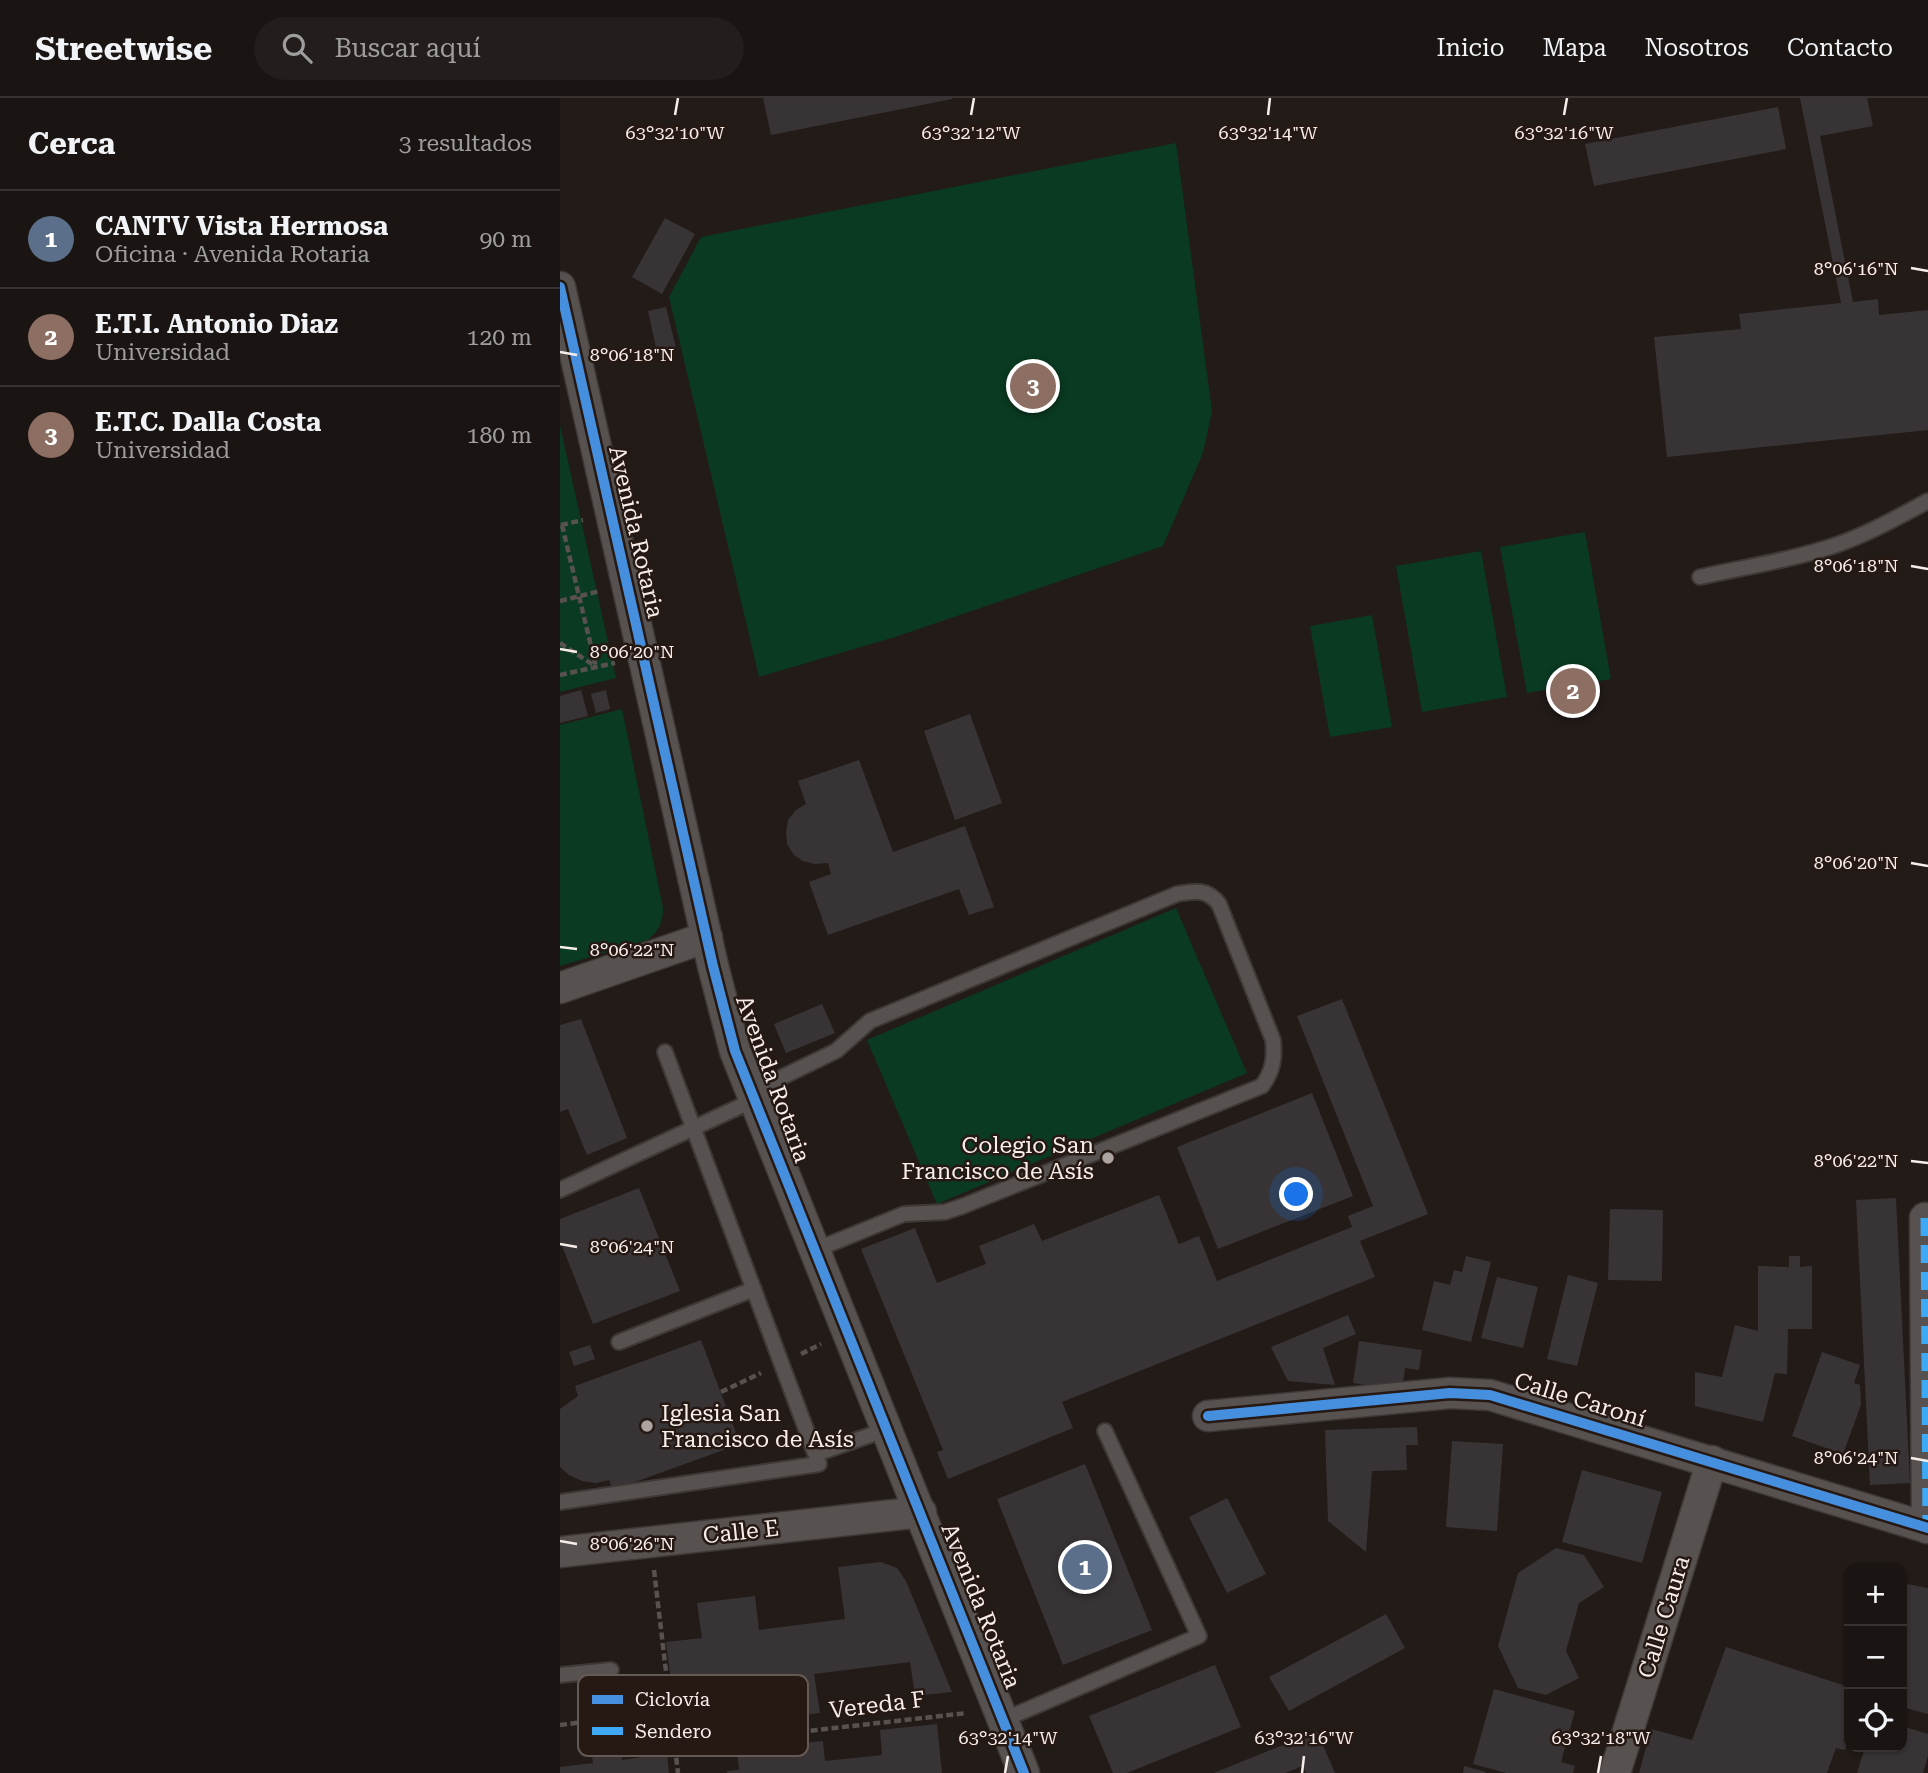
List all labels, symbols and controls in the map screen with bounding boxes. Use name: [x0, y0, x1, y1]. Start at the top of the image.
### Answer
search box: [254, 17, 744, 80]
text: Streetwise: [35, 29, 212, 68]
icon: search: [278, 29, 316, 67]
text: Buscar aquí: [334, 33, 481, 63]
text: Inicio: [1436, 34, 1504, 62]
text: Mapa: [1542, 34, 1607, 62]
text: Nosotros: [1645, 34, 1749, 62]
text: Contacto: [1787, 34, 1893, 62]
text: 63°32'10"W: [626, 122, 725, 143]
text: 63°32'12"W: [922, 122, 1021, 143]
text: 63°32'14"W: [1219, 122, 1318, 143]
text: 63°32'16"W: [1515, 122, 1614, 143]
text: Cerca: [28, 126, 115, 161]
text: 3 resultados: [399, 130, 532, 157]
text: CANTV Vista Hermosa: [95, 211, 388, 241]
text: 1: [45, 226, 57, 253]
text: 90 m: [479, 226, 532, 253]
text: Oficina · Avenida Rotaria: [95, 241, 370, 268]
text: 8°06'16"N: [1814, 258, 1898, 279]
text: E.T.I. Antonio Diaz: [95, 309, 338, 339]
text: 2: [45, 324, 57, 351]
text: 120 m: [467, 324, 532, 351]
text: Universidad: [95, 339, 230, 366]
text: 8°06'18"N: [590, 344, 674, 365]
pin: 3: [1010, 360, 1056, 412]
text: E.T.C. Dalla Costa: [95, 407, 321, 437]
text: 3: [45, 422, 57, 449]
text: 180 m: [467, 422, 532, 449]
text: Universidad: [95, 437, 230, 464]
street label: Avenida Rotaria: [603, 443, 669, 621]
text: 8°06'18"N: [1814, 555, 1898, 576]
text: 8°06'20"N: [590, 641, 674, 662]
pin: 2: [1550, 665, 1596, 717]
text: 8°06'20"N: [1814, 852, 1898, 873]
text: 8°06'22"N: [590, 939, 674, 960]
street label: Avenida Rotaria: [730, 992, 816, 1167]
place label: Colegio San Francisco de Asís: [901, 1132, 1094, 1185]
marker: Colegio San Francisco de Asís: [1100, 1150, 1116, 1166]
text: 8°06'22"N: [1814, 1150, 1898, 1171]
your location: [1279, 1177, 1313, 1211]
text: 8°06'24"N: [590, 1236, 674, 1257]
street label: Calle Caroní: [1511, 1367, 1649, 1433]
place label: Iglesia San Francisco de Asís: [661, 1400, 854, 1453]
marker: Iglesia San Francisco de Asís: [639, 1418, 655, 1434]
text: 8°06'24"N: [1814, 1447, 1898, 1468]
street label: Calle E: [702, 1515, 780, 1549]
street label: Avenida Rotaria: [936, 1519, 1027, 1693]
text: 8°06'26"N: [590, 1533, 674, 1554]
pin: 1: [1062, 1541, 1108, 1593]
street label: Calle Caura: [1633, 1552, 1696, 1681]
map controls: [1844, 1563, 1907, 1752]
button: +: [1844, 1563, 1907, 1626]
button: −: [1844, 1626, 1907, 1689]
legend: [578, 1675, 808, 1756]
street label: Vereda F: [828, 1686, 926, 1724]
text: Ciclovía: [635, 1688, 711, 1711]
button: locate: [1844, 1689, 1907, 1752]
text: Sendero: [635, 1720, 712, 1743]
text: 63°32'14"W: [959, 1727, 1058, 1748]
text: 63°32'16"W: [1255, 1727, 1354, 1748]
text: 63°32'18"W: [1552, 1727, 1651, 1748]

